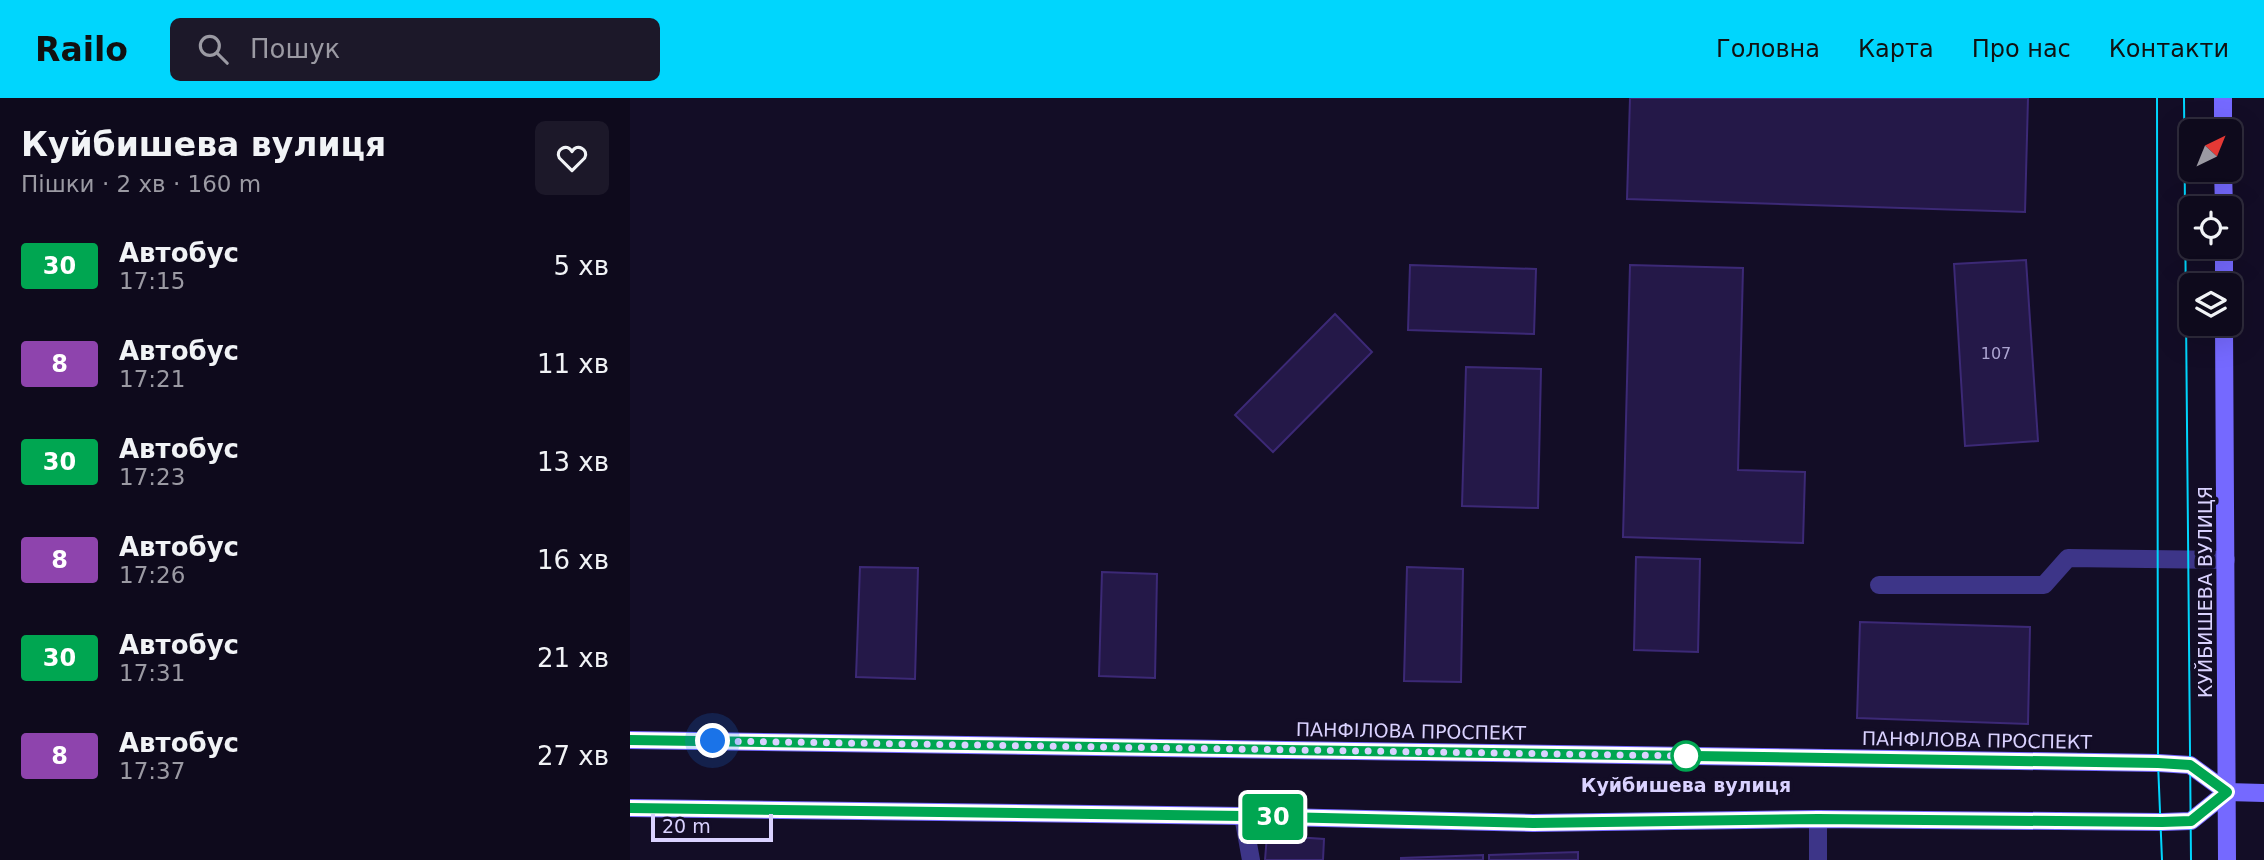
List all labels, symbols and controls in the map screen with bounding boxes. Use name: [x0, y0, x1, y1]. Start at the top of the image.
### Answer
search box: [170, 18, 660, 81]
text: Railo: [35, 30, 128, 69]
icon: search: [194, 30, 232, 68]
text: Пошук: [250, 34, 340, 64]
text: Головна: [1716, 35, 1820, 63]
text: Карта: [1858, 35, 1934, 63]
text: Про нас: [1972, 35, 2071, 63]
text: Контакти: [2109, 35, 2229, 63]
north arrow: [2179, 119, 2242, 182]
map controls: [2179, 119, 2242, 336]
button: heart: [535, 121, 609, 195]
text: Куйбишева вулиця: [21, 125, 386, 164]
text: Пішки · 2 хв · 160 m: [21, 171, 261, 197]
button: locate: [2179, 196, 2242, 259]
text: Автобус: [119, 238, 239, 268]
text: 5 хв: [553, 251, 609, 281]
text: 30: [43, 252, 76, 280]
text: 17:15: [119, 268, 185, 294]
button: layers: [2179, 273, 2242, 336]
text: Автобус: [119, 336, 239, 366]
house number: 107: [1981, 344, 2011, 363]
text: 11 хв: [537, 349, 609, 379]
text: 8: [51, 350, 68, 378]
text: 17:21: [119, 366, 185, 392]
text: Автобус: [119, 434, 239, 464]
text: 13 хв: [537, 447, 609, 477]
text: 30: [43, 448, 76, 476]
text: 17:23: [119, 464, 185, 490]
street label: КУЙБИШЕВА ВУЛИЦЯ: [2194, 486, 2216, 698]
text: Автобус: [119, 532, 239, 562]
text: 16 хв: [537, 545, 609, 575]
text: 8: [51, 546, 68, 574]
text: 17:26: [119, 562, 185, 588]
text: Автобус: [119, 630, 239, 660]
text: 21 хв: [537, 643, 609, 673]
text: 30: [43, 644, 76, 672]
text: 17:31: [119, 660, 185, 686]
street label: ПАНФІЛОВА ПРОСПЕКТ: [1296, 718, 1527, 744]
your location: [695, 723, 730, 758]
street label: ПАНФІЛОВА ПРОСПЕКТ: [1862, 727, 2093, 753]
text: Автобус: [119, 728, 239, 758]
text: 27 хв: [537, 741, 609, 771]
marker: Куйбишева вулиця: [1671, 741, 1701, 771]
text: 8: [51, 742, 68, 770]
text: 17:37: [119, 758, 185, 784]
place label: Куйбишева вулиця: [1581, 774, 1791, 796]
line badge: 30: [1242, 794, 1304, 840]
text: 30: [1256, 803, 1290, 831]
scale bar: [651, 811, 774, 843]
text: 20 m: [662, 815, 711, 837]

